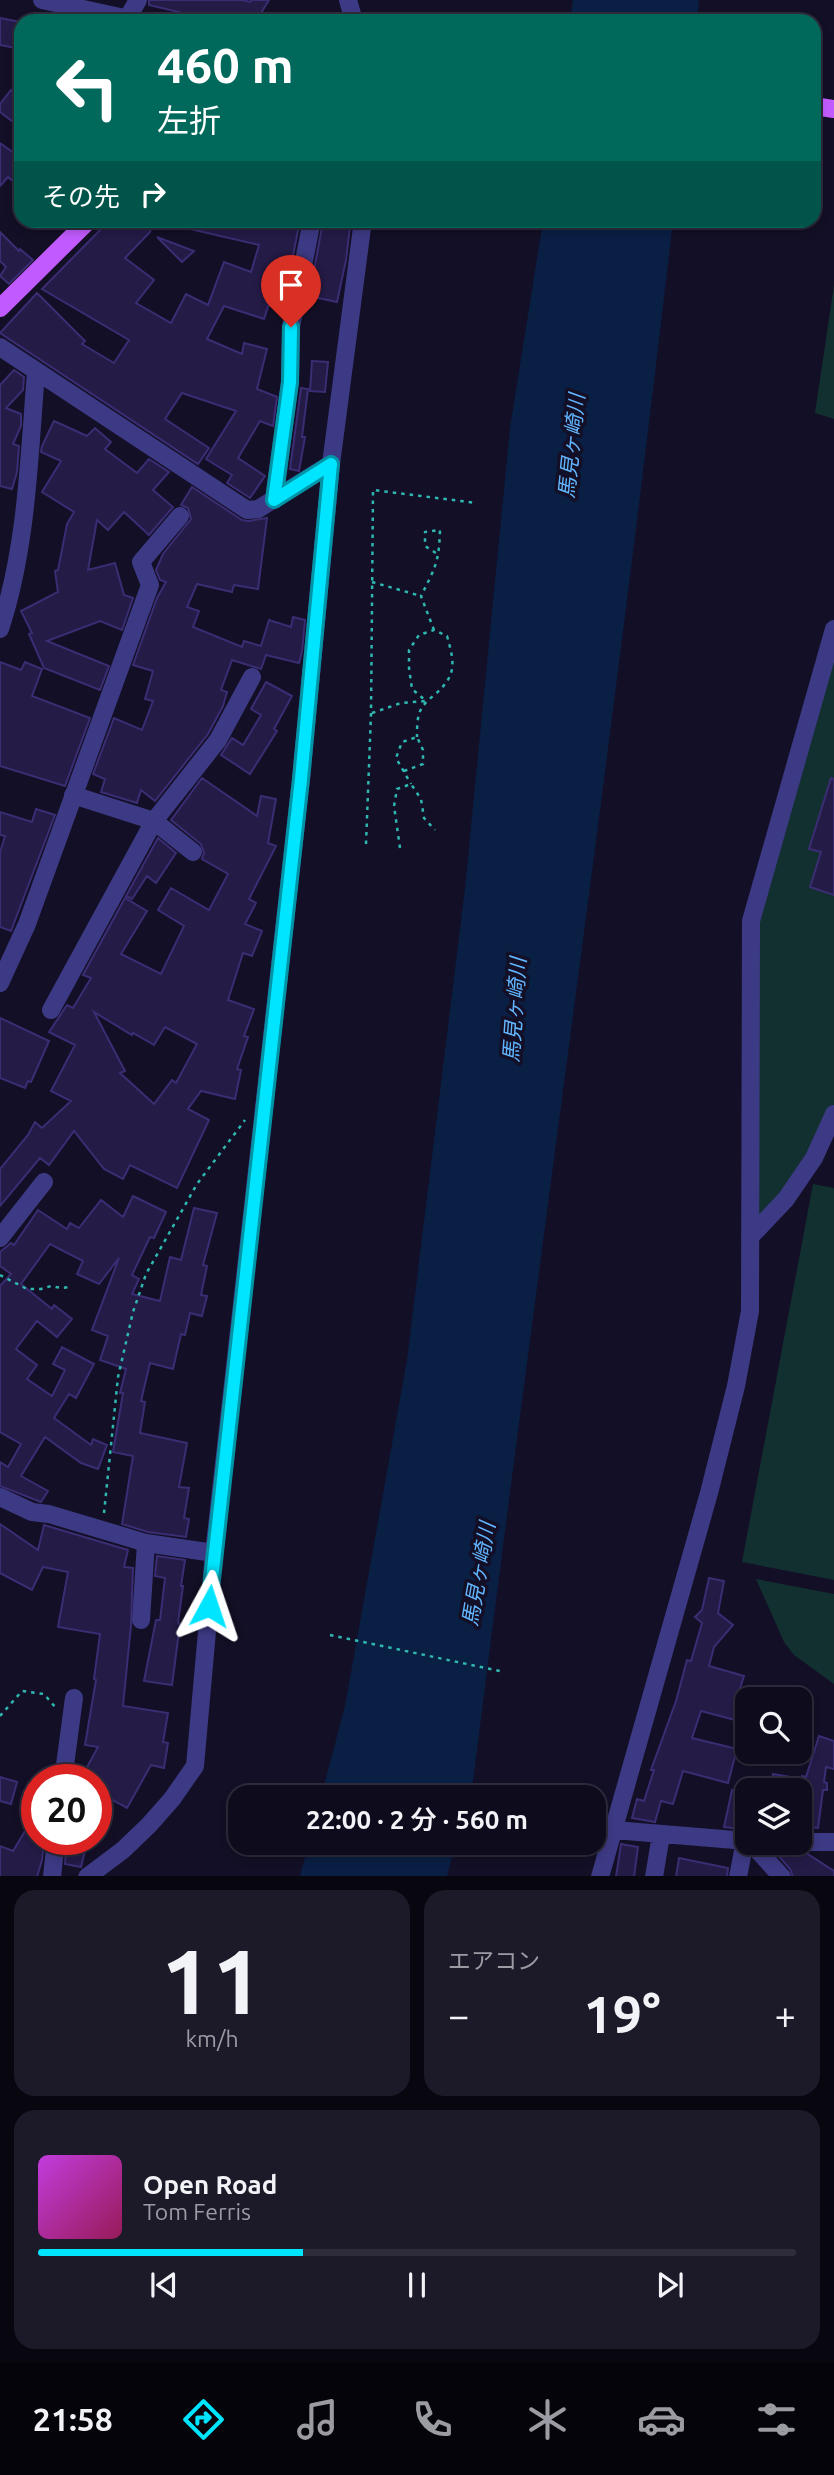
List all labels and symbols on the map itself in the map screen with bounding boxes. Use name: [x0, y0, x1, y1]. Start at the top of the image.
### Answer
pin: [261, 255, 321, 327]
water label: 馬見ヶ崎川: [554, 390, 589, 499]
water label: 馬見ヶ崎川: [498, 955, 530, 1063]
water label: 馬見ヶ崎川: [457, 1518, 499, 1628]
position arrow: [172, 1569, 246, 1643]
speed limit sign: 20: [21, 1764, 112, 1855]

